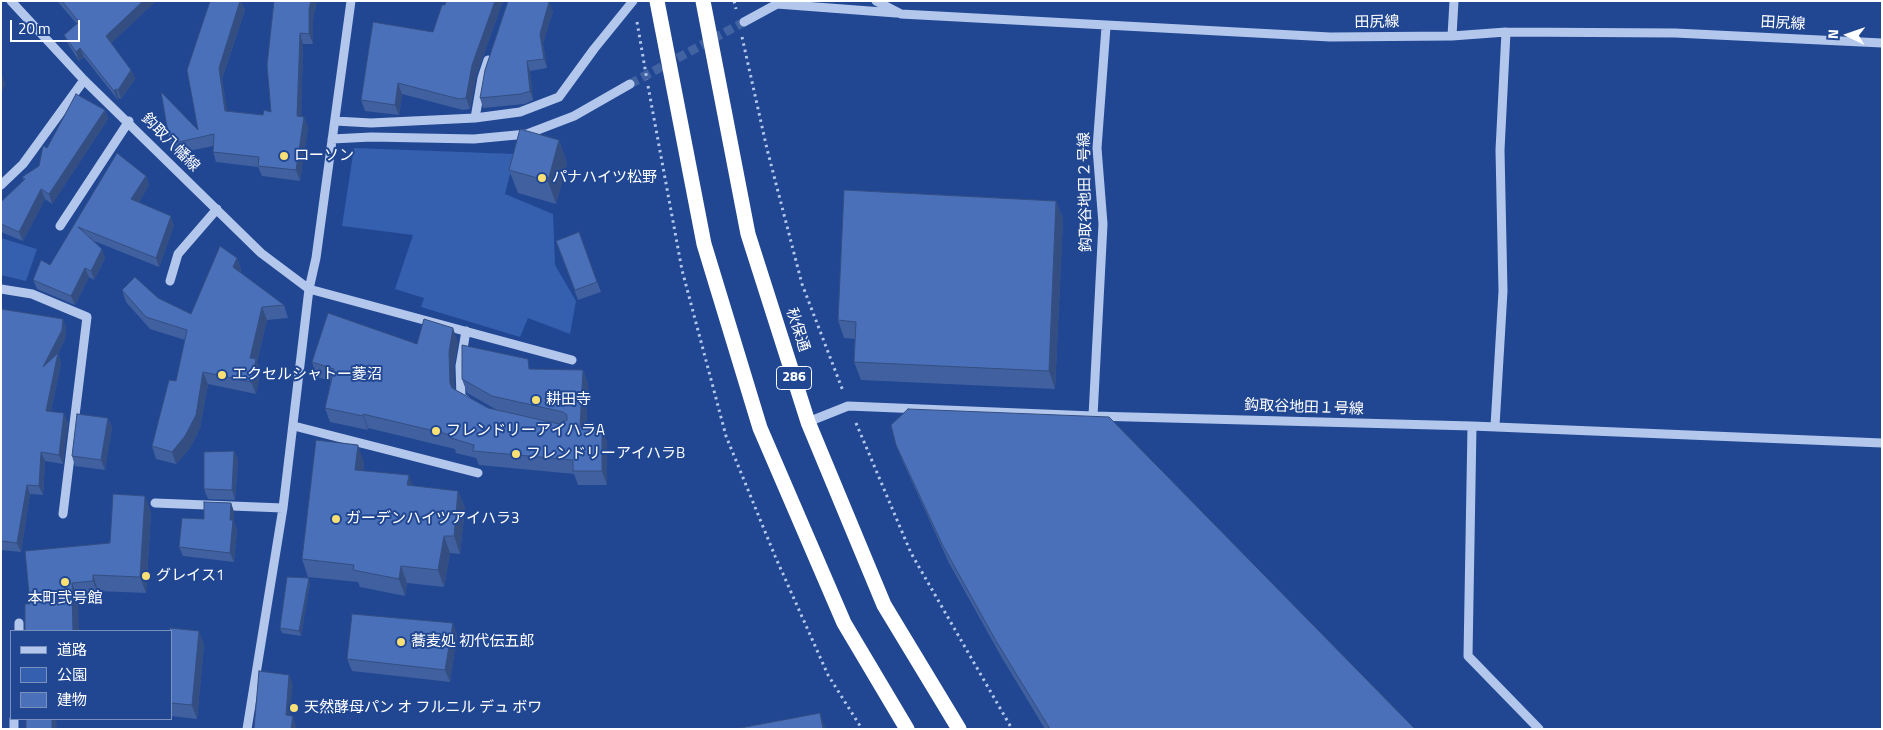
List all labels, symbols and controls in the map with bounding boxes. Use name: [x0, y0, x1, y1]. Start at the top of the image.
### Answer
scale bar: [12, 10, 82, 42]
north arrow: [1823, 10, 1873, 60]
street label: 田尻線: [1354, 14, 1400, 32]
street label: 田尻線: [1760, 14, 1806, 34]
text: 20 m: [18, 17, 51, 40]
text: N: [1822, 29, 1843, 40]
street label: 鈎取八幡線: [137, 110, 203, 176]
street label: 鈎取谷地田２号線: [1076, 132, 1096, 252]
place label: ローソン: [294, 147, 354, 165]
marker: ローソン: [278, 150, 290, 162]
place label: パナハイツ松野: [552, 169, 657, 187]
marker: パナハイツ松野: [536, 172, 548, 184]
street label: 秋保通: [781, 306, 813, 354]
place label: エクセルシャトー菱沼: [232, 366, 382, 384]
road number: 286: [776, 366, 812, 389]
marker: エクセルシャトー菱沼: [216, 369, 228, 381]
place label: 耕田寺: [546, 391, 591, 409]
marker: 耕田寺: [530, 394, 542, 406]
street label: 鈎取谷地田１号線: [1244, 397, 1364, 419]
place label: フレンドリーアイハラA: [446, 422, 605, 440]
marker: フレンドリーアイハラA: [430, 425, 442, 437]
place label: フレンドリーアイハラB: [526, 445, 685, 463]
marker: フレンドリーアイハラB: [510, 448, 522, 460]
place label: ガーデンハイツアイハラ3: [346, 510, 519, 528]
marker: ガーデンハイツアイハラ3: [330, 513, 342, 525]
place label: グレイス1: [156, 567, 224, 585]
marker: グレイス1: [140, 570, 152, 582]
marker: 本町弐号館: [59, 576, 71, 588]
place label: 本町弐号館: [28, 590, 102, 608]
legend: [10, 630, 172, 720]
place label: 蕎麦処 初代伝五郎: [411, 633, 534, 651]
marker: 蕎麦処 初代伝五郎: [395, 636, 407, 648]
text: 道路: [57, 638, 87, 661]
text: 公園: [57, 663, 87, 686]
text: 建物: [57, 688, 87, 711]
place label: 天然酵母パン オ フルニル デュ ボワ: [304, 699, 542, 717]
marker: 天然酵母パン オ フルニル デュ ボワ: [288, 702, 300, 714]

